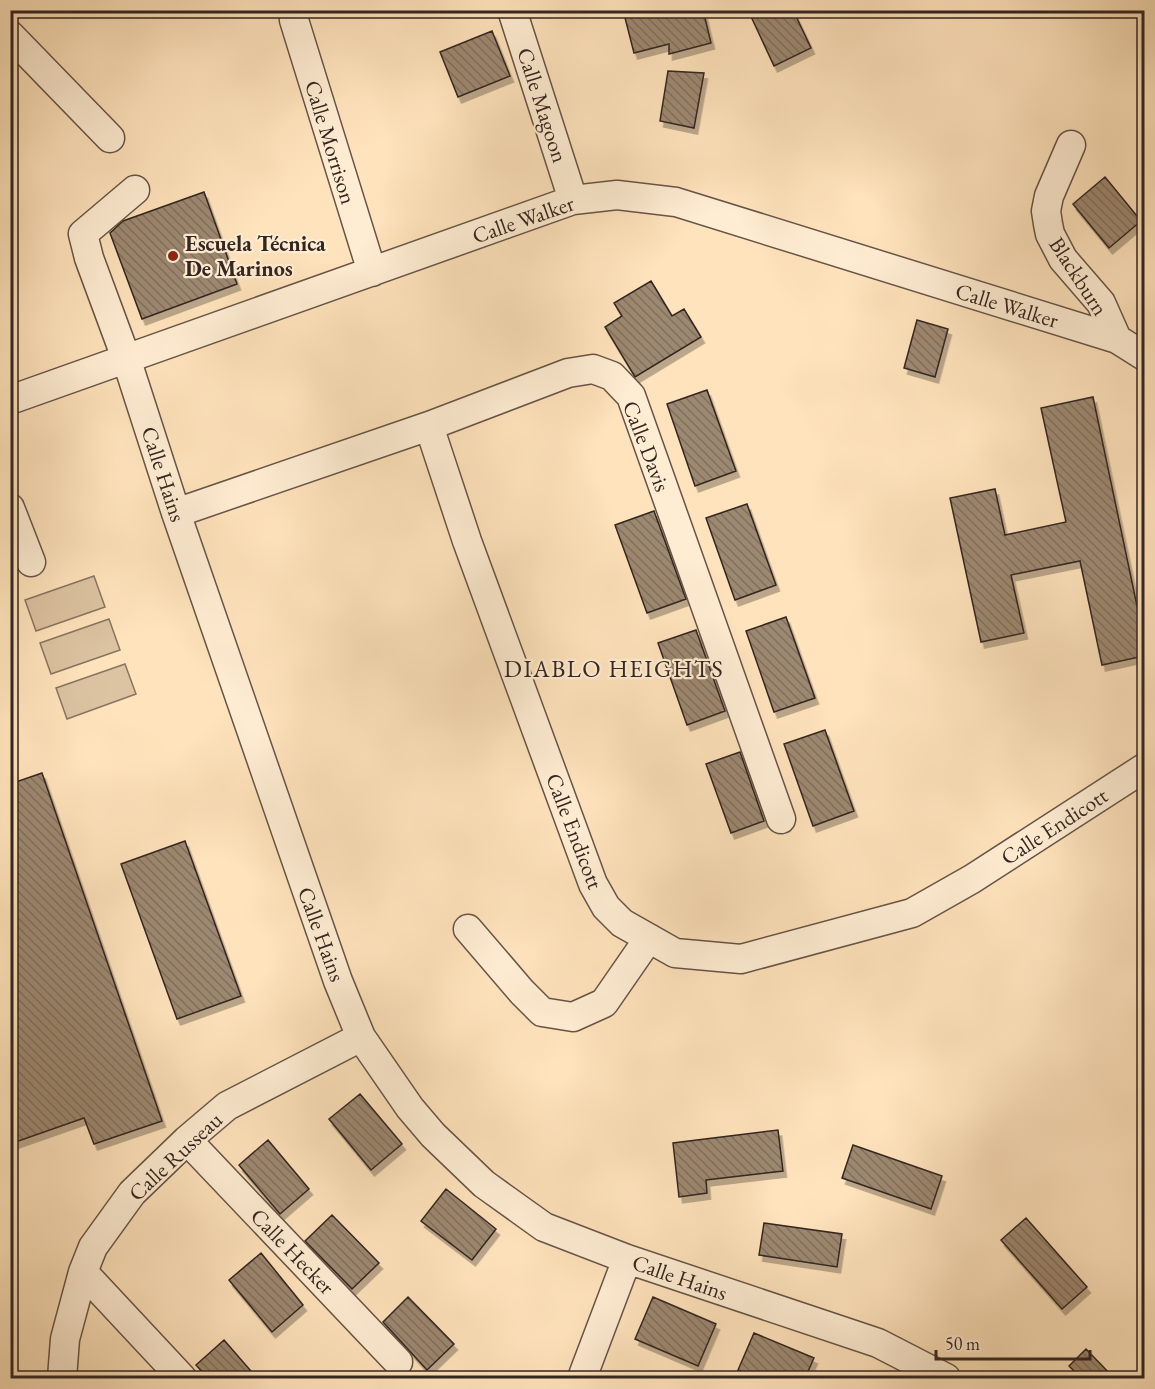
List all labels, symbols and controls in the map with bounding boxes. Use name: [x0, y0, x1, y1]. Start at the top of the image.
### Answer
street label: Calle Magoon: [510, 44, 575, 167]
street label: Calle Morrison: [298, 77, 363, 208]
street label: Calle Walker: [468, 188, 579, 250]
place label: Escuela Técnica De Marinos: [185, 229, 326, 283]
street label: Blackburn: [1042, 231, 1115, 321]
marker: Escuela Técnica De Marinos: [166, 249, 180, 263]
street label: Calle Walker: [952, 276, 1062, 335]
street label: Calle Davis: [616, 397, 677, 496]
street label: Calle Hains: [134, 423, 193, 526]
district label: DIABLO HEIGHTS: [504, 653, 724, 684]
street label: Calle Endicott: [539, 769, 610, 893]
street label: Calle Endicott: [995, 781, 1113, 872]
street label: Calle Hains: [291, 883, 352, 985]
street label: Calle Russeau: [122, 1105, 229, 1207]
street label: Calle Hecker: [244, 1202, 341, 1301]
street label: Calle Hains: [628, 1248, 731, 1307]
scale bar: [936, 1323, 1090, 1361]
text: 50 m: [945, 1332, 980, 1355]

